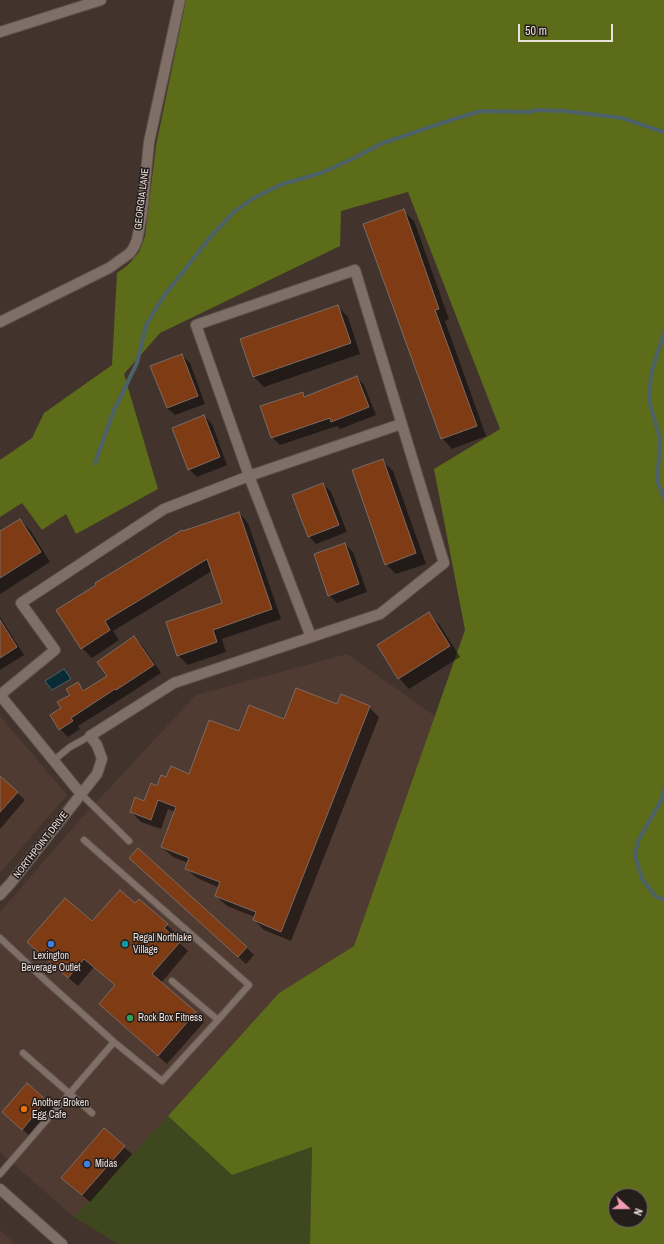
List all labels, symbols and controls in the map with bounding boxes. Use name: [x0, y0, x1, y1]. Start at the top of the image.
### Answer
scale bar: [520, 16, 615, 42]
text: 50 m: [525, 23, 547, 39]
street label: GEORGIA LANE: [132, 168, 152, 230]
street label: NORTHPOINT DRIVE: [11, 809, 71, 881]
place label: Regal Northlake Village: [133, 932, 192, 956]
marker: Lexington Beverage Outlet: [46, 939, 56, 949]
marker: Regal Northlake Village: [120, 939, 130, 949]
place label: Lexington Beverage Outlet: [21, 950, 81, 974]
place label: Rock Box Fitness: [138, 1012, 202, 1024]
marker: Rock Box Fitness: [125, 1013, 135, 1023]
place label: Another Broken Egg Cafe: [32, 1097, 89, 1120]
marker: Another Broken Egg Cafe: [19, 1104, 29, 1114]
place label: Midas: [95, 1158, 117, 1170]
marker: Midas: [82, 1159, 92, 1169]
north arrow: [608, 1188, 648, 1228]
text: N: [631, 1206, 646, 1217]

